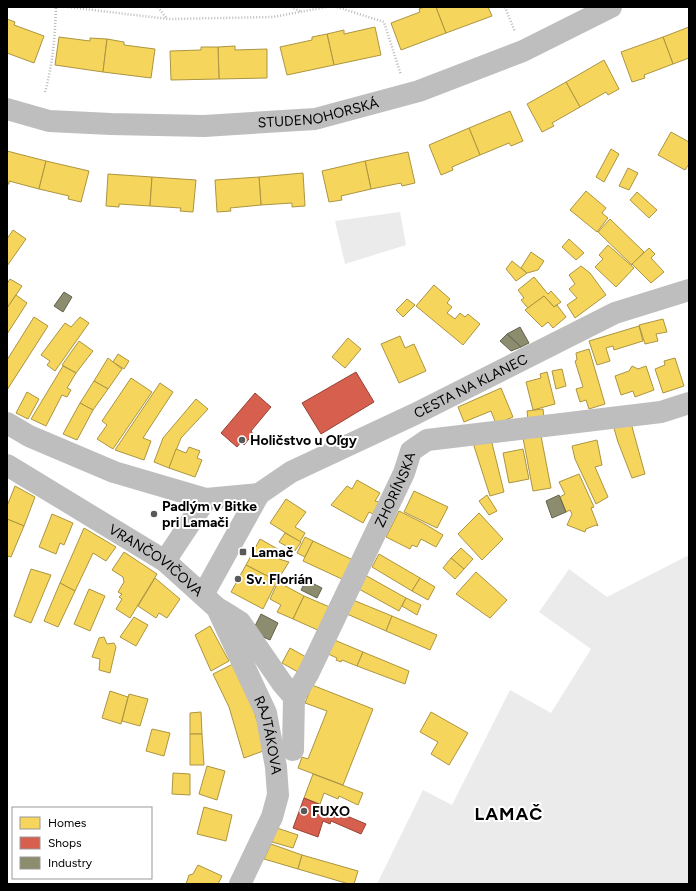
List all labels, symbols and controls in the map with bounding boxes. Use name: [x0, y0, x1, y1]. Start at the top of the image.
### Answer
street label: STUDENOHORSKÁ: [257, 94, 381, 132]
street label: CESTA NA KLANEC: [411, 351, 530, 422]
place label: Holičstvo u Oľgy: [250, 432, 358, 449]
marker: Holičstvo u Oľgy: [237, 435, 247, 445]
street label: ZHORÍNSKA: [371, 450, 419, 530]
place label: Padlým v Bitke pri Lamači: [162, 498, 257, 531]
marker: Padlým v Bitke pri Lamači: [149, 509, 159, 519]
street label: VRANČOVIČOVA: [105, 521, 207, 601]
place label: Lamač: [251, 544, 294, 561]
marker: Lamač: [238, 547, 248, 557]
place label: Sv. Florián: [246, 571, 313, 588]
marker: Sv. Florián: [233, 574, 243, 584]
street label: RAJTÁKOVA: [250, 693, 285, 776]
place label: FUXO: [312, 803, 350, 820]
district label: LAMAČ: [475, 803, 543, 825]
marker: FUXO: [299, 806, 309, 816]
legend: [12, 807, 152, 879]
text: Homes: [48, 816, 87, 830]
text: Shops: [48, 836, 82, 850]
text: Industry: [48, 856, 93, 870]

